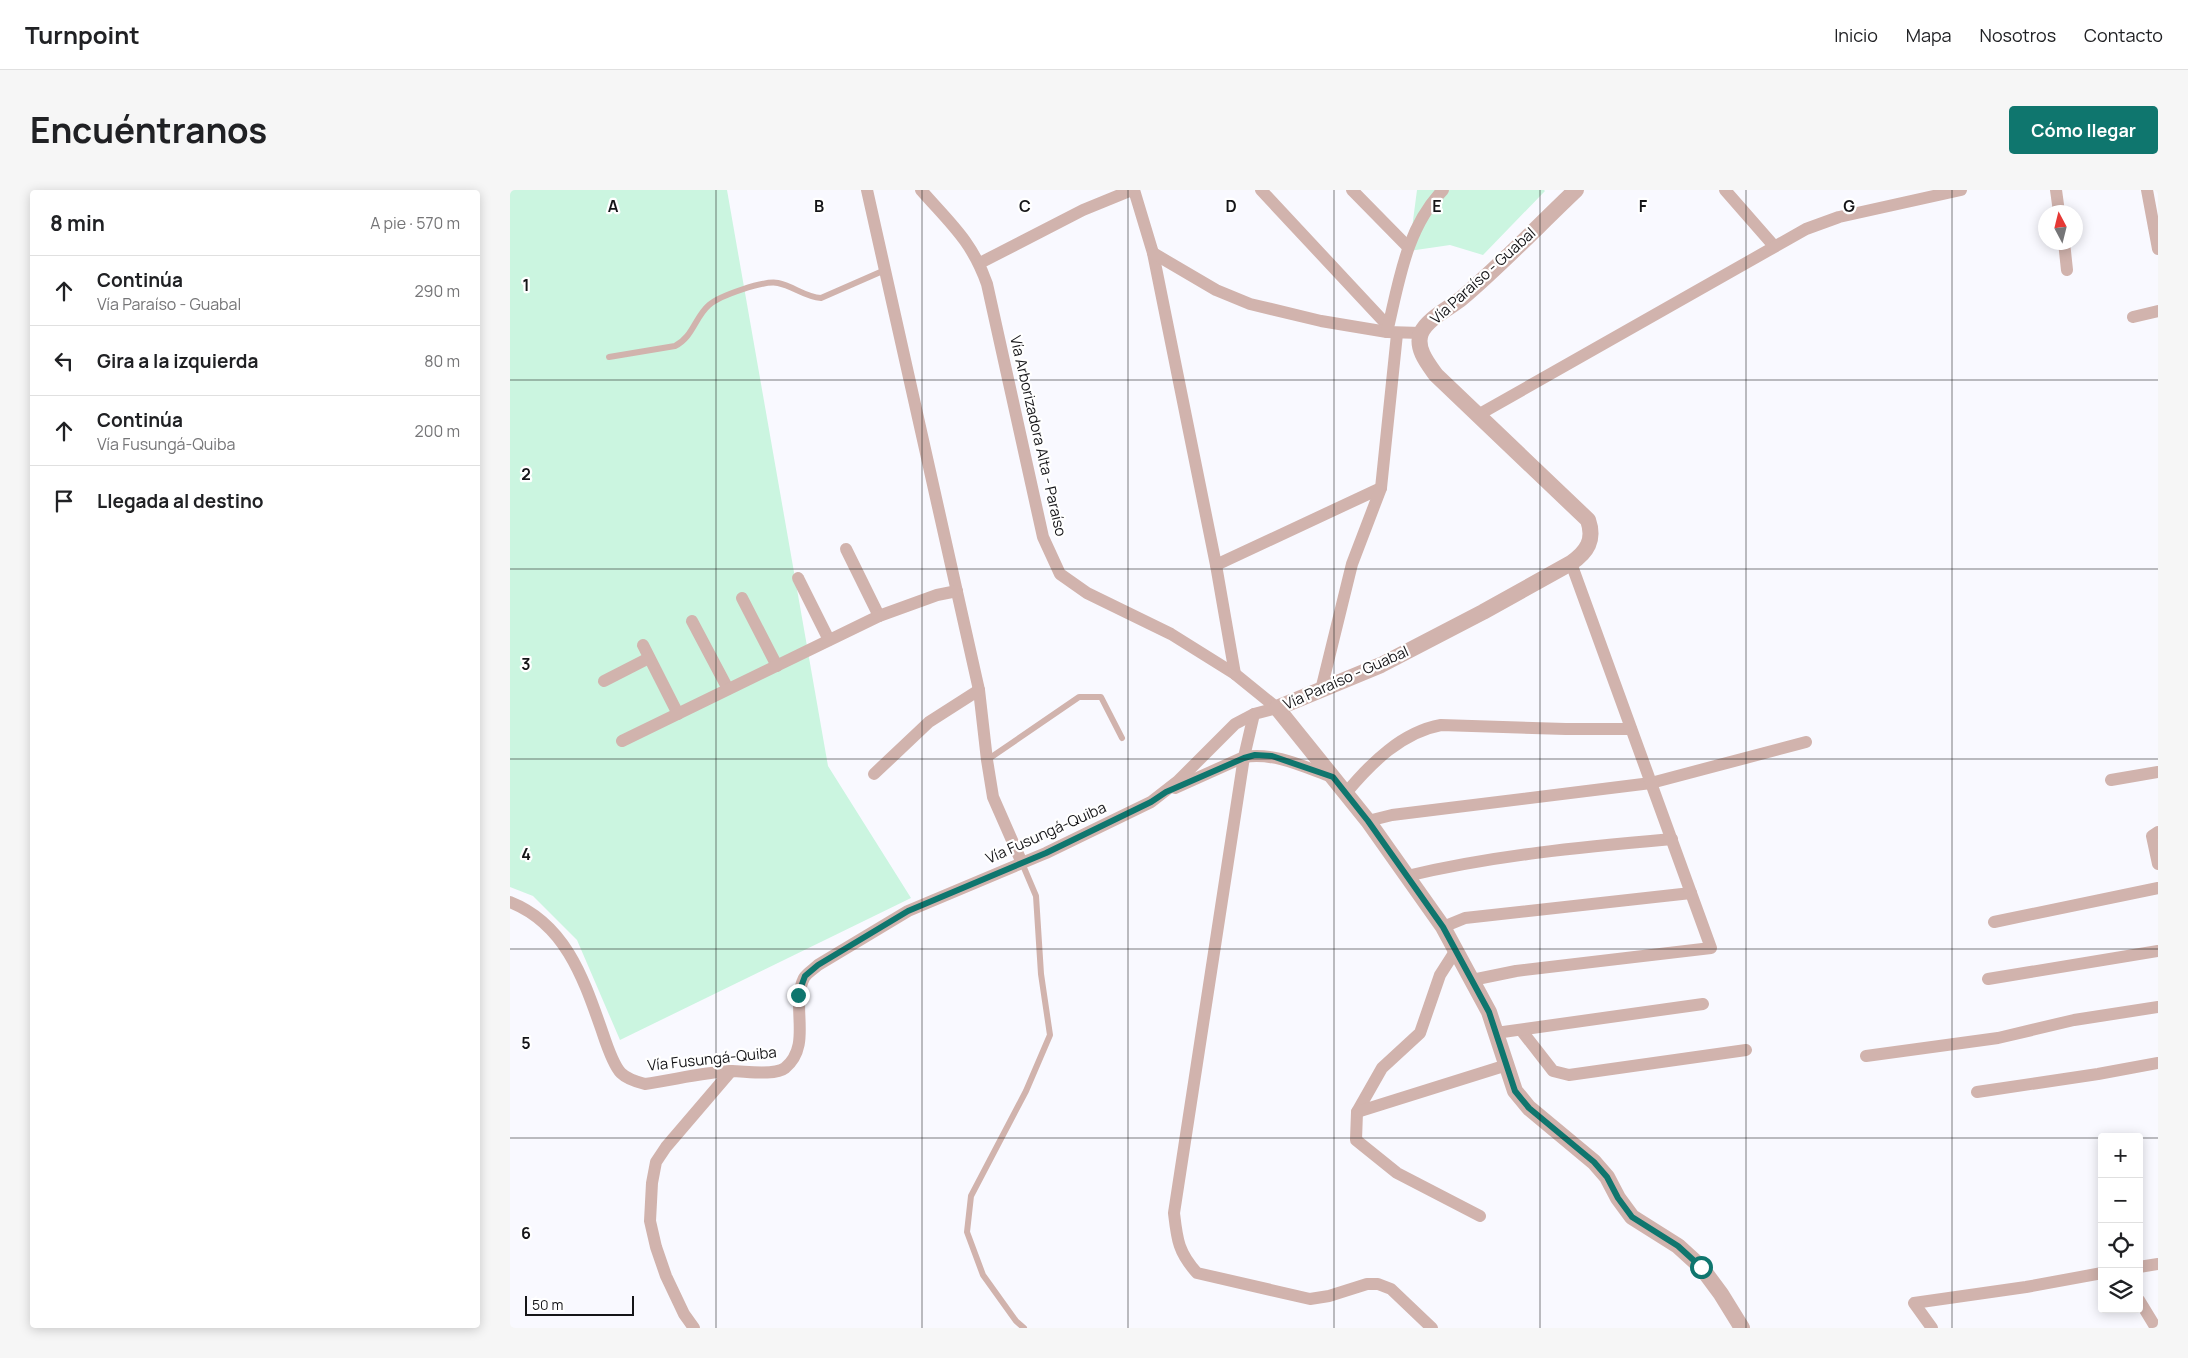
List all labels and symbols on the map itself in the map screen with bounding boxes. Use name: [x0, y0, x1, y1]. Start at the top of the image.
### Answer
text: A: [608, 195, 619, 217]
text: B: [814, 195, 824, 217]
text: C: [1019, 195, 1031, 217]
text: D: [1225, 195, 1237, 217]
text: E: [1432, 195, 1442, 217]
text: F: [1639, 195, 1648, 217]
text: G: [1843, 195, 1855, 217]
north arrow: [2038, 205, 2083, 250]
street label: Vía Paraíso - Guabal: [1425, 223, 1540, 329]
text: 1: [522, 274, 530, 296]
street label: Vía Arborizadora Alta - Paraíso: [1005, 333, 1072, 539]
text: 2: [521, 463, 531, 485]
street label: Vía Paraíso - Guabal: [1280, 640, 1412, 715]
text: 3: [521, 653, 531, 675]
street label: Vía Fusungá-Quiba: [982, 797, 1109, 869]
text: 4: [521, 843, 531, 865]
route end: [787, 984, 810, 1007]
text: 5: [521, 1032, 531, 1054]
street label: Vía Fusungá-Quiba: [646, 1041, 778, 1076]
text: 6: [521, 1222, 531, 1244]
route start: [1690, 1256, 1713, 1279]
scale bar: [525, 1293, 634, 1316]

